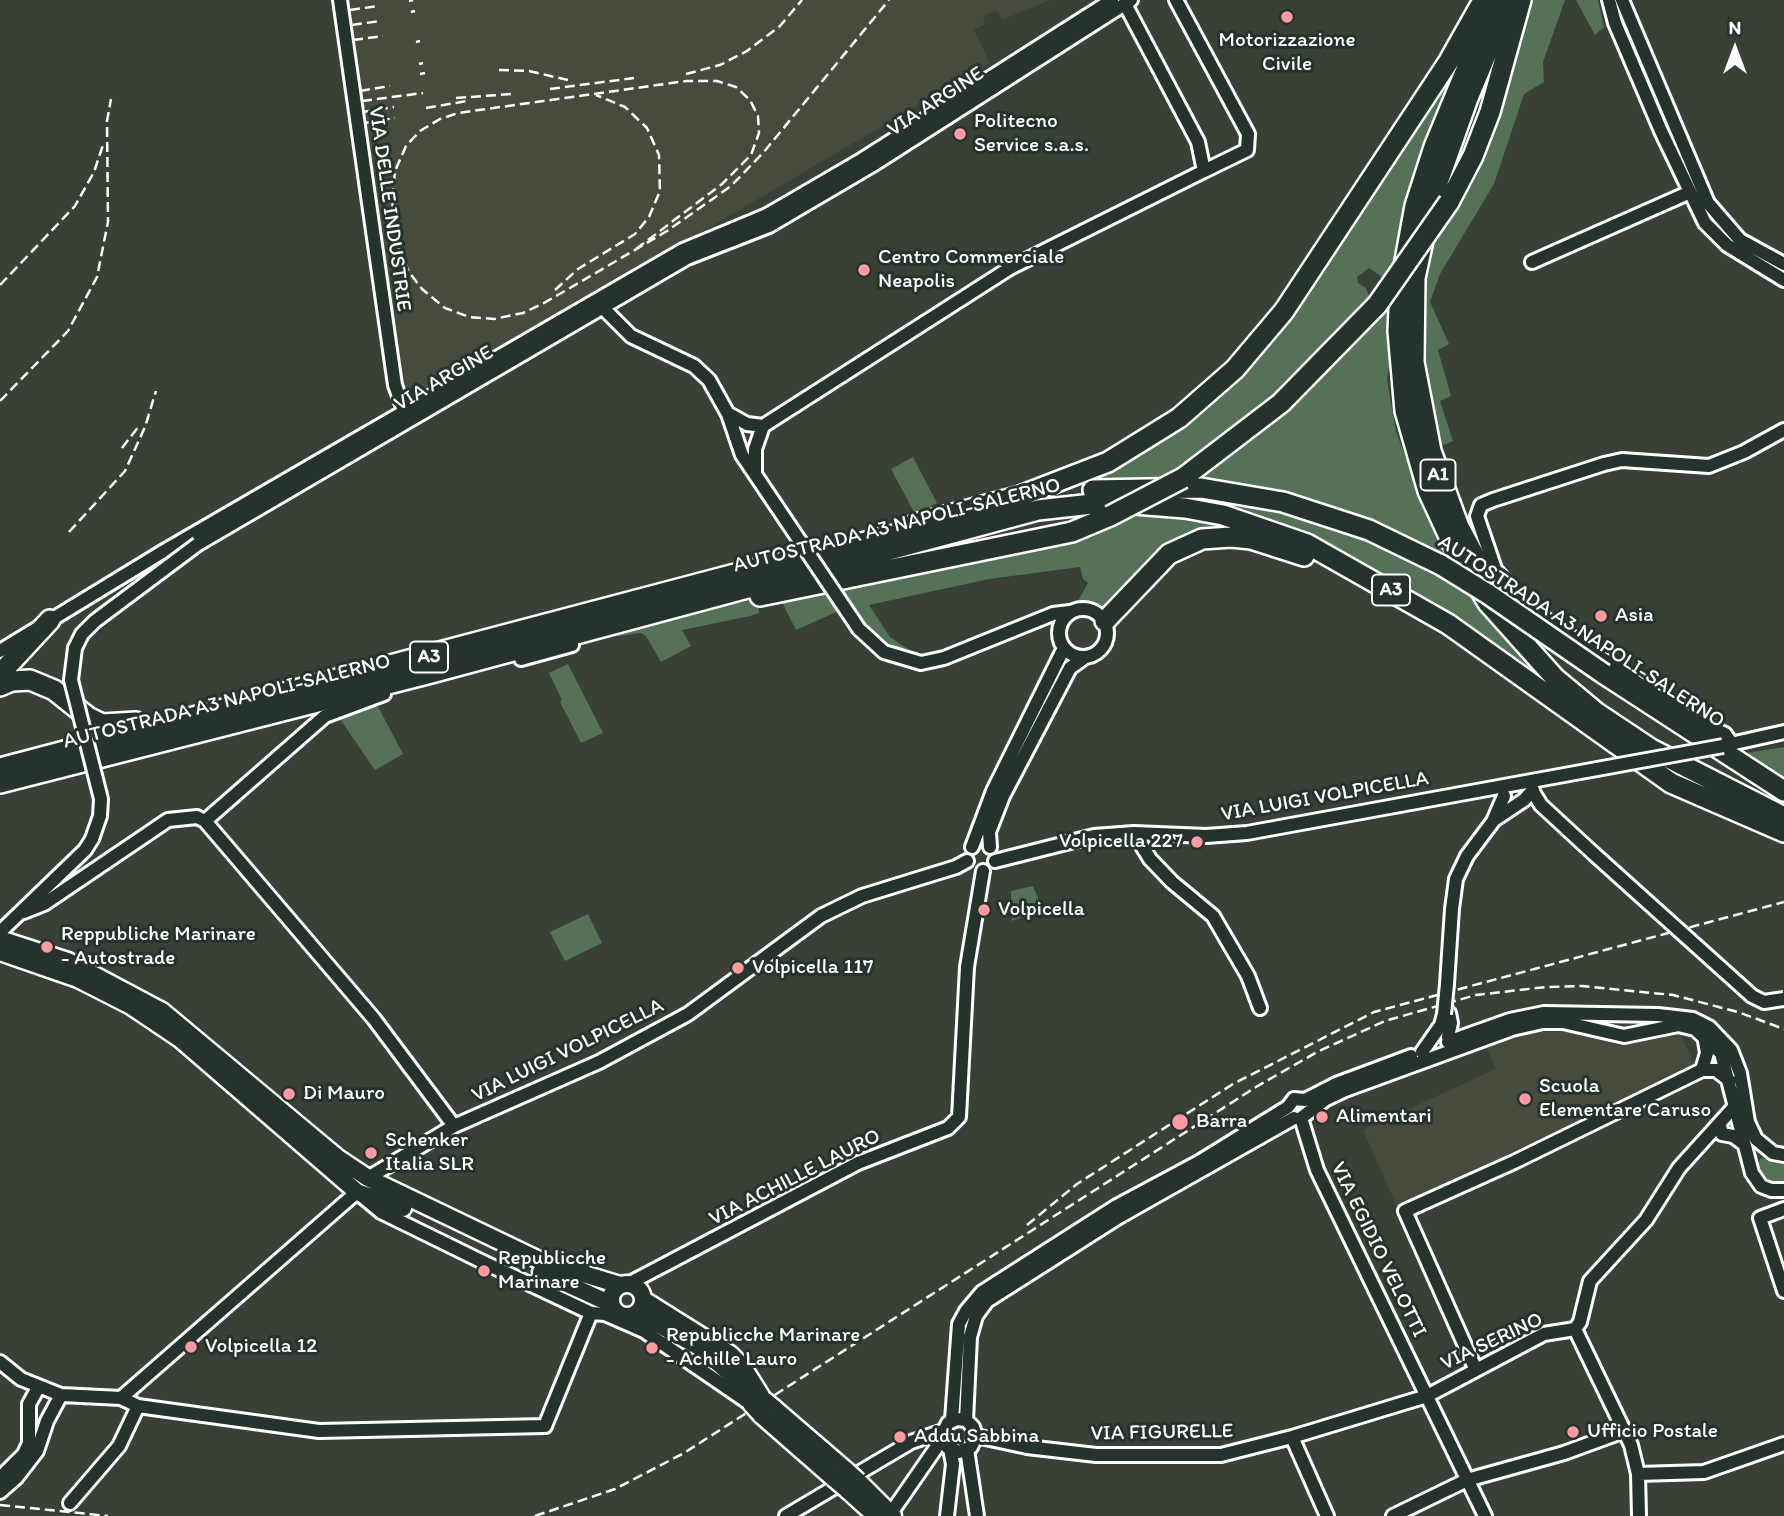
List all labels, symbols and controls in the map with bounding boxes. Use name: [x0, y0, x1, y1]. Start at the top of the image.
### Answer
marker: Motorizzazione Civile: [1279, 9, 1295, 25]
north arrow: [1700, 14, 1770, 84]
text: N: [1729, 16, 1741, 39]
place label: Motorizzazione Civile: [1219, 28, 1355, 78]
street label: VIA ARGINE: [883, 61, 989, 143]
street label: VIA DELLE INDUSTRIE: [362, 105, 416, 313]
place label: Politecno Service s.a.s.: [974, 109, 1089, 159]
marker: Politecno Service s.a.s.: [952, 126, 968, 142]
place label: Centro Commerciale Neapolis: [878, 245, 1064, 295]
marker: Centro Commerciale Neapolis: [856, 262, 872, 278]
street label: VIA ARGINE: [390, 341, 498, 417]
road number: A1: [1420, 460, 1456, 490]
street label: AUTOSTRADA A3 NAPOLI-SALERNO: [731, 473, 1063, 579]
street label: AUTOSTRADA A3 NAPOLI-SALERNO: [1433, 530, 1729, 734]
road number: A3: [1372, 575, 1410, 606]
place label: Asia: [1615, 603, 1653, 629]
marker: Asia: [1593, 608, 1609, 624]
road number: A3: [410, 642, 448, 672]
street label: AUTOSTRADA A3 NAPOLI-SALERNO: [61, 649, 393, 755]
street label: VIA LUIGI VOLPICELLA: [1219, 766, 1431, 828]
place label: Volpicella 227: [1059, 829, 1183, 855]
marker: Volpicella 227: [1189, 834, 1205, 850]
place label: Volpicella: [998, 897, 1085, 923]
marker: Volpicella: [976, 902, 992, 918]
place label: Reppubliche Marinare - Autostrade: [61, 922, 256, 972]
marker: Reppubliche Marinare - Autostrade: [39, 939, 55, 955]
place label: Volpicella 117: [752, 955, 873, 981]
marker: Volpicella 117: [730, 960, 746, 976]
street label: VIA LUIGI VOLPICELLA: [468, 994, 668, 1108]
place label: Scuola Elementare Caruso: [1539, 1074, 1711, 1124]
place label: Di Mauro: [303, 1081, 385, 1107]
marker: Di Mauro: [281, 1086, 297, 1102]
marker: Scuola Elementare Caruso: [1517, 1091, 1533, 1107]
place label: Alimentari: [1336, 1104, 1432, 1130]
place label: Barra: [1196, 1109, 1247, 1135]
marker: Alimentari: [1314, 1109, 1330, 1125]
marker: Barra: [1170, 1112, 1190, 1132]
street label: VIA ACHILLE LAURO: [705, 1124, 885, 1232]
place label: Schenker Italia SLR: [385, 1128, 474, 1178]
marker: Schenker Italia SLR: [363, 1145, 379, 1161]
street label: VIA EGIDIO VELOTTI: [1325, 1158, 1431, 1342]
place label: Republicche Marinare: [498, 1246, 606, 1296]
marker: Republicche Marinare: [476, 1263, 492, 1279]
street label: VIA SERINO: [1437, 1307, 1547, 1377]
place label: Republicche Marinare - Achille Lauro: [666, 1323, 860, 1373]
place label: Volpicella 12: [205, 1334, 317, 1360]
marker: Volpicella 12: [183, 1339, 199, 1355]
marker: Republicche Marinare - Achille Lauro: [644, 1340, 660, 1356]
street label: VIA FIGURELLE: [1090, 1419, 1234, 1447]
place label: Ufficio Postale: [1587, 1419, 1718, 1445]
place label: Addu Sabbina: [914, 1424, 1039, 1450]
marker: Ufficio Postale: [1565, 1424, 1581, 1440]
marker: Addu Sabbina: [892, 1429, 908, 1445]

